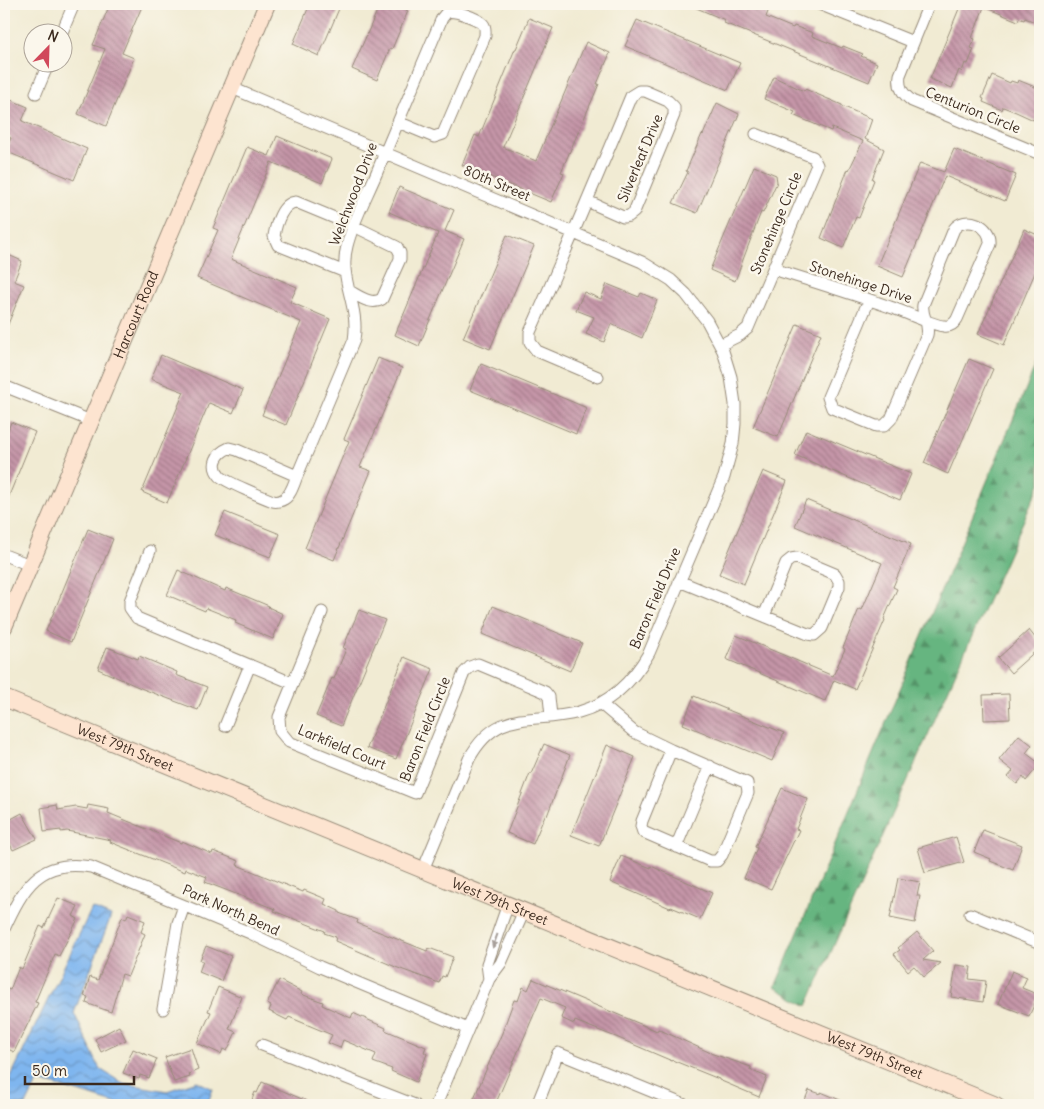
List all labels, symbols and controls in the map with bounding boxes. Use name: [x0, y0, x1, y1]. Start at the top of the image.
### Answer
north arrow: [22, 22, 72, 72]
text: N: [45, 26, 61, 46]
street label: Centurion Circle: [923, 83, 1023, 137]
street label: Silverleaf Drive: [613, 111, 667, 205]
street label: Welchwood Drive: [325, 140, 381, 248]
street label: 80th Street: [461, 161, 533, 205]
street label: Stonehinge Circle: [746, 169, 806, 277]
street label: Stonehinge Drive: [807, 257, 915, 307]
street label: Harcourt Road: [109, 268, 162, 361]
street label: Baron Field Drive: [626, 545, 684, 651]
street label: Baron Field Circle: [396, 674, 454, 784]
street label: West 79th Street: [74, 720, 176, 776]
street label: Larkfield Court: [295, 720, 389, 774]
street label: West 79th Street: [449, 874, 551, 929]
street label: Park North Bend: [180, 881, 282, 939]
one-way arrow: [491, 934, 499, 949]
street label: West 79th Street: [824, 1027, 926, 1083]
scale bar: [25, 1054, 134, 1086]
text: 50 m: [32, 1061, 67, 1080]

